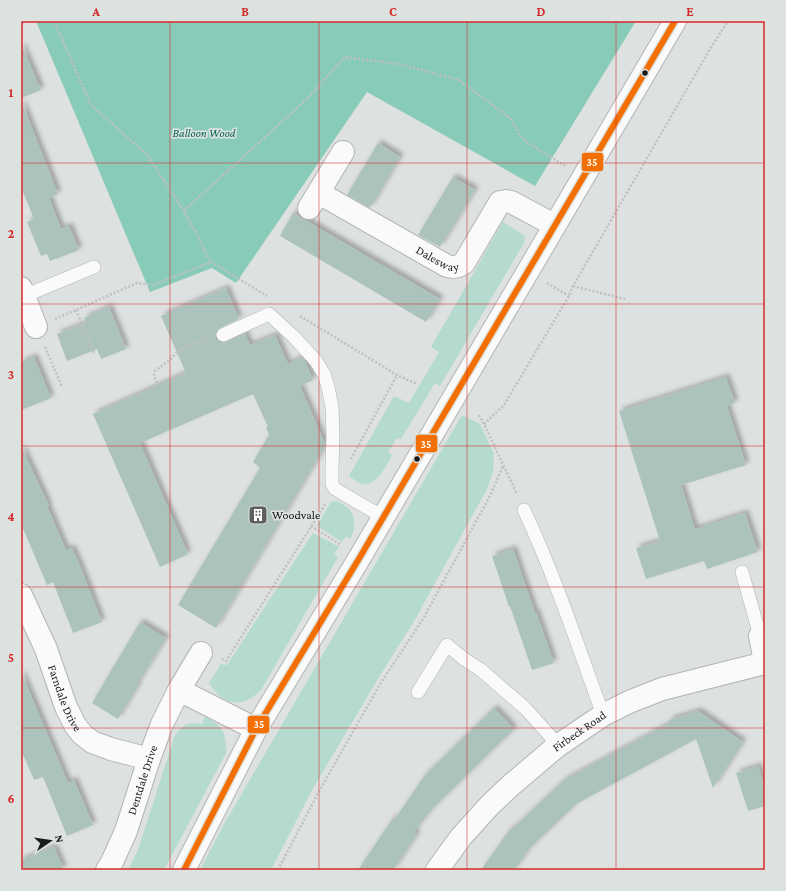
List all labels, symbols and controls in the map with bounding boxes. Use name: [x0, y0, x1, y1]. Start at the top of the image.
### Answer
text: A: [91, 4, 100, 19]
text: B: [241, 4, 249, 19]
text: C: [389, 4, 397, 19]
text: D: [537, 4, 546, 19]
text: E: [686, 4, 694, 19]
unlabelled marker: [640, 68, 650, 78]
text: 1: [9, 85, 14, 100]
park label: Balloon Wood: [172, 126, 236, 140]
line badge: 35: [581, 152, 604, 172]
text: 35: [587, 156, 597, 168]
text: 2: [8, 226, 15, 241]
street label: Dalesway: [414, 243, 461, 274]
text: 3: [8, 367, 14, 382]
line badge: 35: [415, 434, 438, 453]
text: 35: [421, 438, 431, 450]
unlabelled marker: [412, 454, 422, 464]
building icon: Woodvale: [247, 504, 269, 526]
place label: Woodvale: [272, 508, 320, 522]
text: 4: [7, 509, 15, 524]
text: 5: [8, 650, 14, 665]
street label: Farndale Drive: [45, 663, 84, 734]
street label: Firbeck Road: [550, 708, 609, 754]
line badge: 35: [247, 715, 270, 734]
text: 35: [254, 718, 264, 730]
street label: Dentdale Drive: [125, 743, 160, 817]
text: 6: [7, 791, 15, 806]
north arrow: [30, 821, 70, 861]
text: N: [53, 834, 67, 844]

